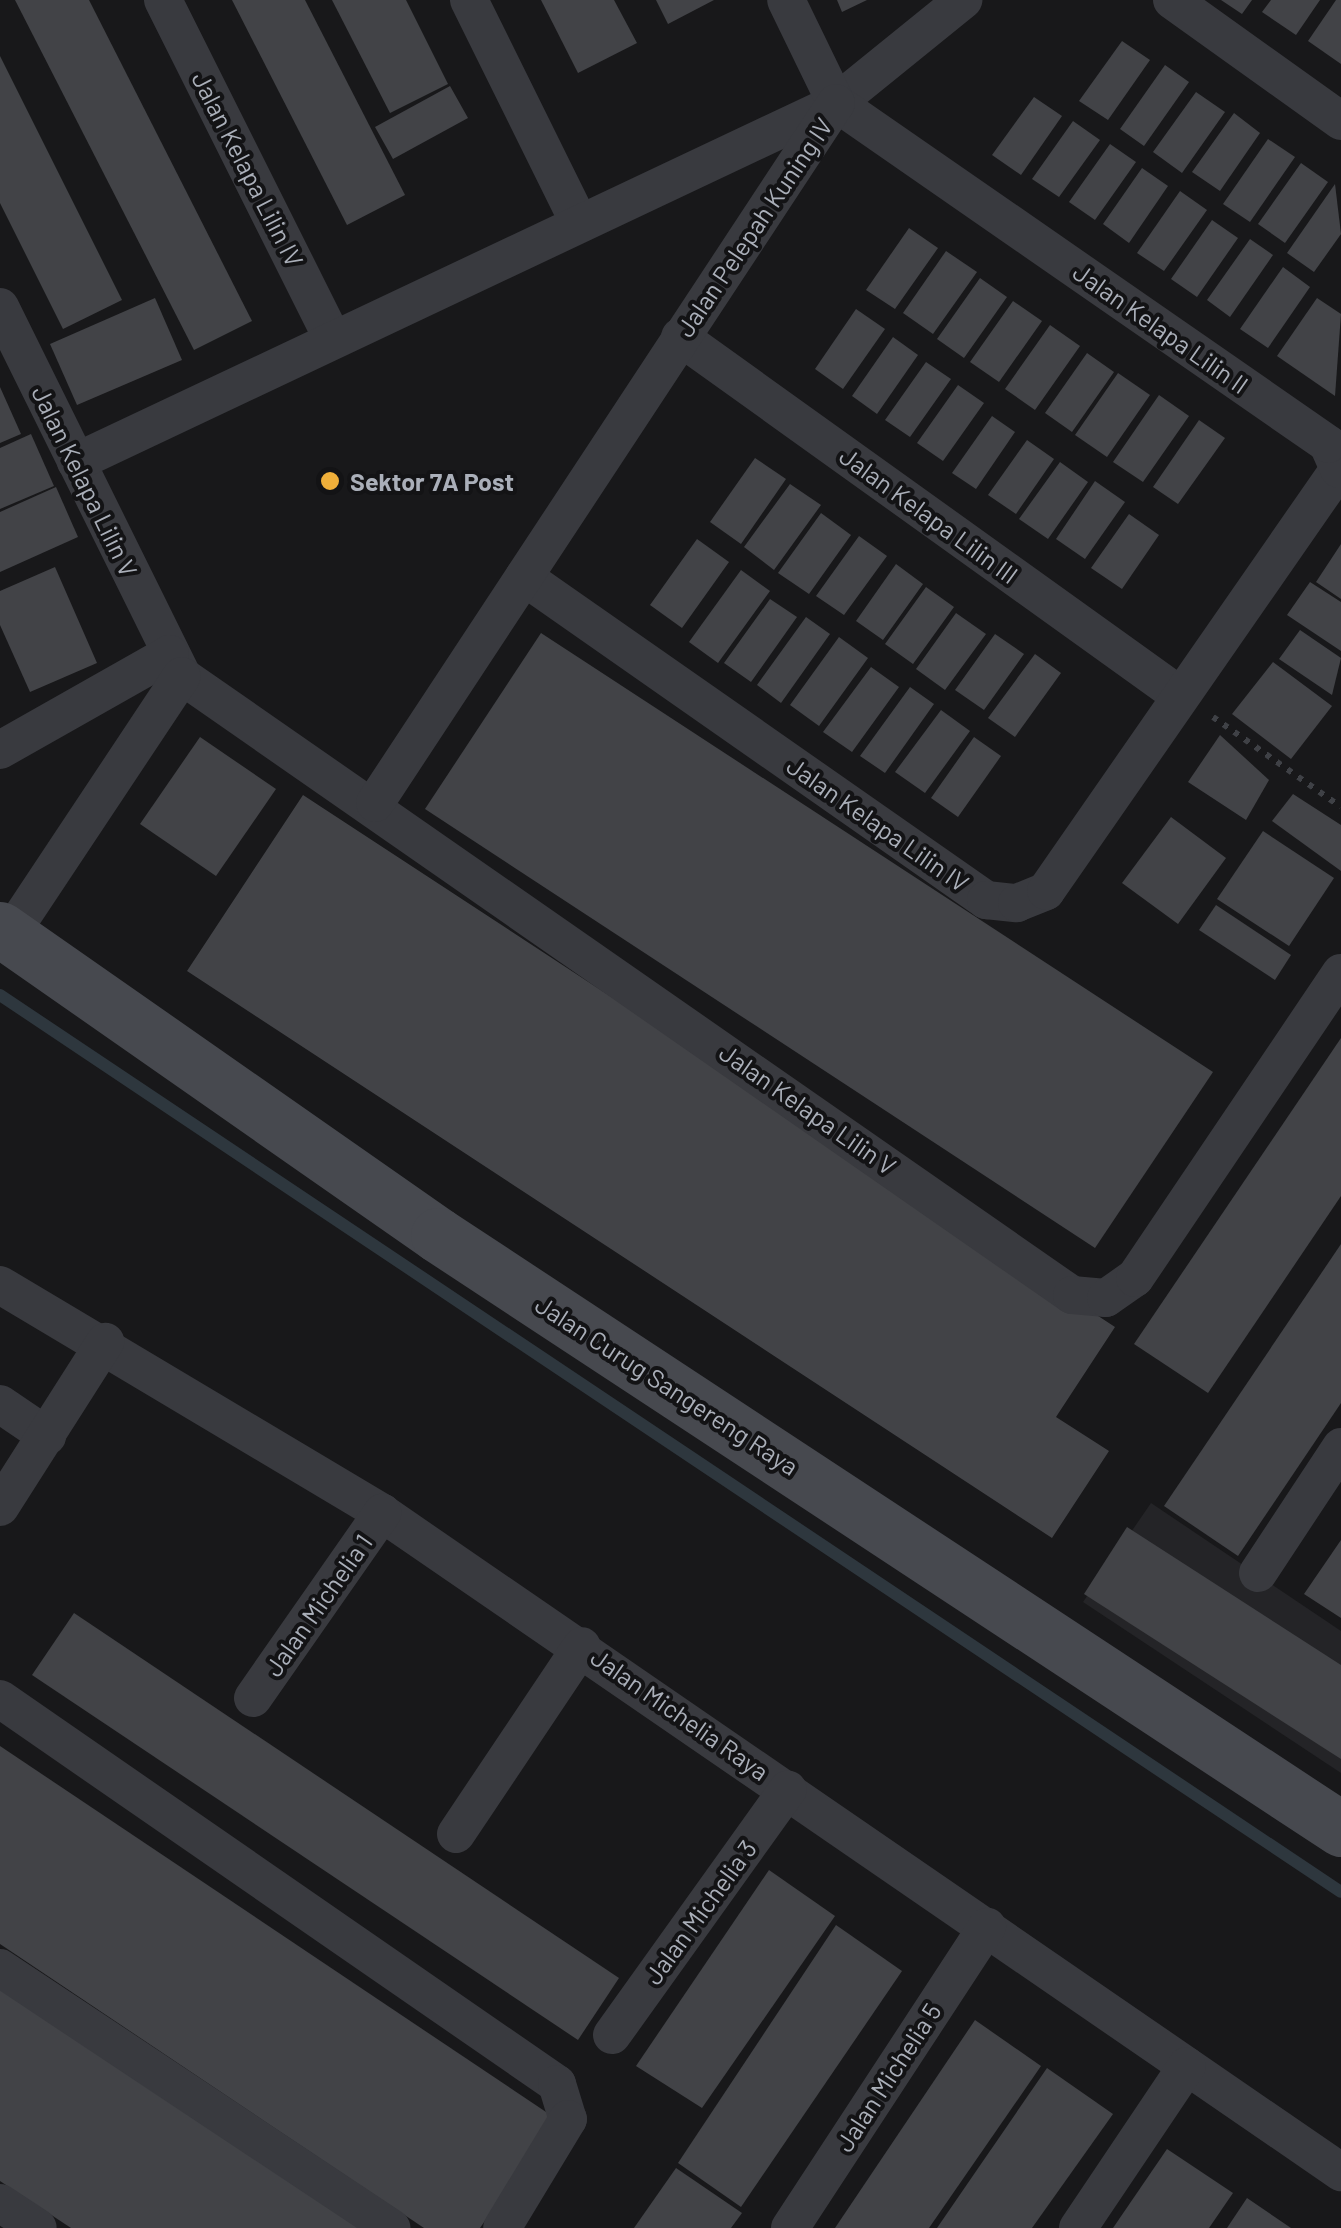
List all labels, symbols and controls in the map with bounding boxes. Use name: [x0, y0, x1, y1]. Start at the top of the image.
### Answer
street label: Jalan Kelapa Lilin IV: [186, 66, 310, 272]
street label: Jalan Pelepah Kuning IV: [670, 112, 838, 342]
street label: Jalan Kelapa Lilin II: [1068, 256, 1254, 400]
street label: Jalan Kelapa Lilin V: [26, 381, 144, 581]
street label: Jalan Kelapa Lilin III: [834, 440, 1024, 590]
place label: Sektor 7A Post: [350, 466, 514, 496]
marker: Sektor 7A Post: [319, 470, 341, 492]
street label: Jalan Kelapa Lilin IV: [781, 750, 975, 898]
street label: Jalan Kelapa Lilin V: [714, 1037, 902, 1181]
street label: Jalan Curug Sangereng Raya: [530, 1289, 804, 1481]
street label: Jalan Michelia 1: [258, 1528, 378, 1682]
street label: Jalan Michelia Raya: [585, 1642, 775, 1786]
street label: Jalan Michelia 3: [638, 1834, 762, 1990]
street label: Jalan Michelia 5: [829, 1997, 947, 2157]

